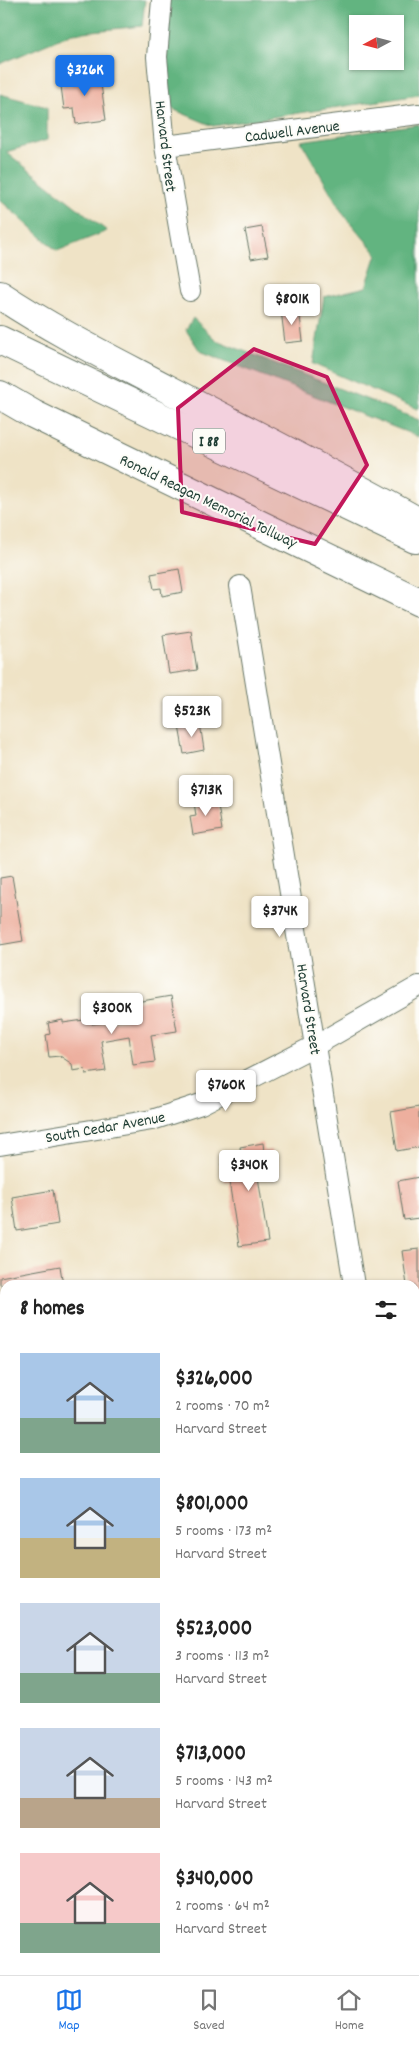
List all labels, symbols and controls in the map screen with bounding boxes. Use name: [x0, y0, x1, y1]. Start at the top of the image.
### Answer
north arrow: [349, 15, 404, 70]
map controls: [349, 15, 404, 70]
pin: $326K: [50, 54, 120, 97]
text: $326K: [66, 59, 104, 82]
street label: Harvard Street: [148, 99, 182, 193]
street label: Cadwell Avenue: [244, 115, 341, 150]
pin: $801K: [257, 284, 327, 326]
text: $801K: [275, 288, 309, 311]
road number: I 88: [193, 428, 225, 454]
street label: Ronald Reagan Memorial Tollway: [115, 449, 301, 556]
pin: $523K: [157, 696, 227, 738]
text: $523K: [173, 700, 211, 723]
pin: $713K: [171, 774, 241, 817]
text: $713K: [190, 779, 222, 802]
pin: $374K: [245, 896, 315, 938]
text: $374K: [262, 900, 298, 923]
street label: Harvard Street: [289, 962, 326, 1057]
pin: $300K: [77, 992, 147, 1035]
text: $300K: [92, 997, 132, 1020]
pin: $760K: [191, 1070, 261, 1112]
text: $760K: [207, 1074, 245, 1097]
street label: South Cedar Avenue: [44, 1107, 167, 1150]
pin: $340K: [214, 1150, 284, 1192]
text: $340K: [230, 1154, 268, 1177]
text: 8 homes: [20, 1295, 85, 1325]
icon: filters: [372, 1296, 400, 1324]
text: $326,000: [175, 1365, 253, 1395]
icon: home: [60, 1373, 120, 1433]
text: 2 rooms · 70 m²: [175, 1395, 270, 1418]
text: Harvard Street: [175, 1418, 267, 1441]
text: $801,000: [175, 1490, 248, 1520]
icon: home: [60, 1498, 120, 1558]
text: 5 rooms · 173 m²: [175, 1520, 272, 1543]
text: Harvard Street: [175, 1543, 267, 1566]
text: $523,000: [175, 1615, 252, 1645]
icon: home: [60, 1623, 120, 1683]
text: 3 rooms · 113 m²: [175, 1645, 269, 1668]
text: Harvard Street: [175, 1668, 267, 1691]
text: $713,000: [175, 1740, 246, 1770]
icon: home: [60, 1748, 120, 1808]
text: 5 rooms · 143 m²: [175, 1770, 273, 1793]
text: Harvard Street: [175, 1793, 267, 1816]
text: $340,000: [175, 1865, 253, 1895]
icon: home: [60, 1873, 120, 1933]
text: 2 rooms · 64 m²: [175, 1895, 270, 1918]
text: Harvard Street: [175, 1918, 267, 1941]
tab: Map: [55, 1986, 83, 2036]
tab: Saved: [193, 1986, 225, 2036]
tab: Home: [335, 1986, 364, 2036]

